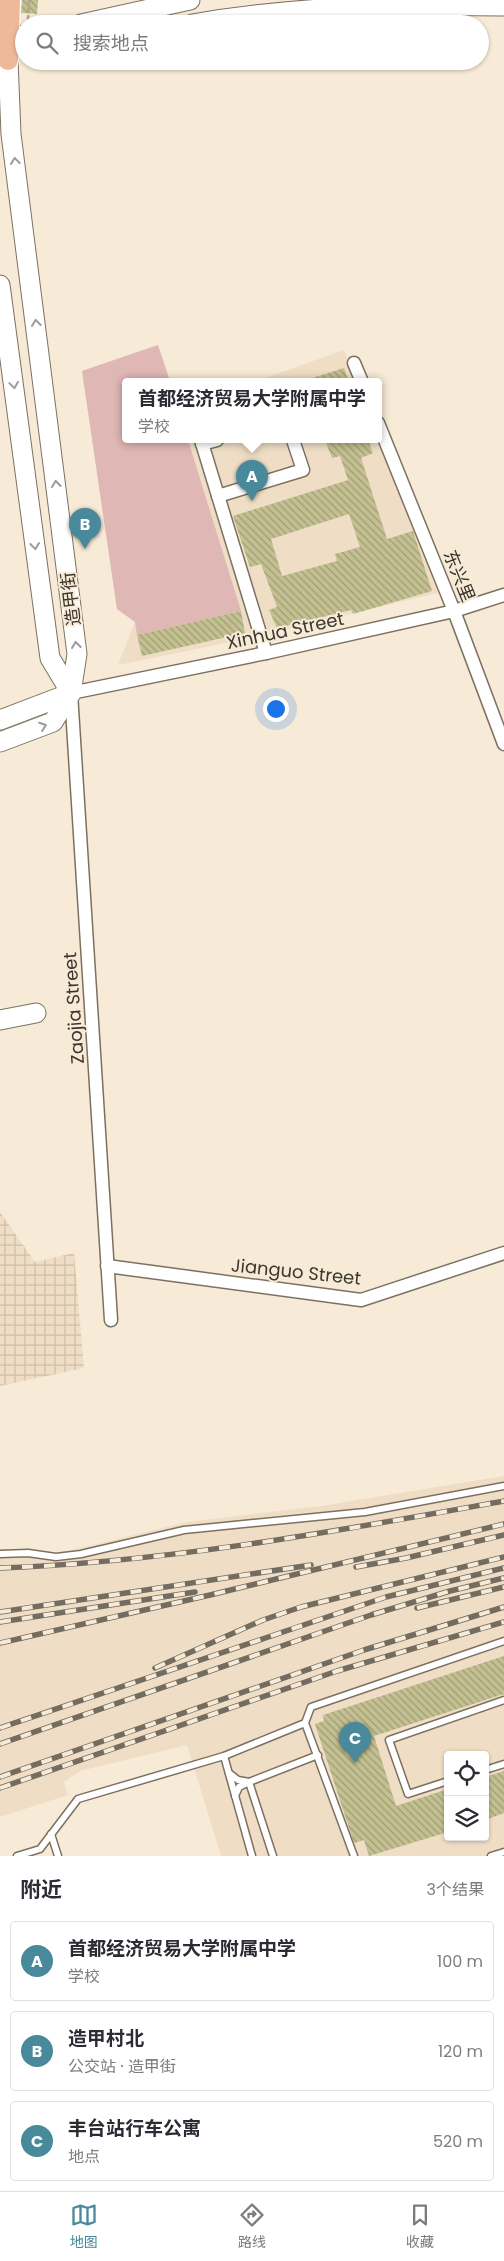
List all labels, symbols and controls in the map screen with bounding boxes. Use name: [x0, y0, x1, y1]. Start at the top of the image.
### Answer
search box: [15, 15, 489, 70]
icon: search: [33, 29, 61, 57]
text: 搜索地点: [73, 30, 149, 57]
one-way arrow: [10, 157, 21, 165]
one-way arrow: [31, 318, 41, 327]
popup: [122, 378, 382, 443]
one-way arrow: [8, 381, 19, 389]
text: 首都经济贸易大学附属中学: [138, 385, 366, 412]
text: 学校: [138, 415, 170, 438]
pin: A: [236, 460, 268, 501]
one-way arrow: [52, 479, 62, 488]
pin: B: [69, 508, 101, 549]
one-way arrow: [29, 543, 40, 551]
street label: 东兴里: [438, 546, 481, 606]
street label: 造甲街: [55, 571, 86, 627]
street label: Xinhua Street: [224, 606, 346, 655]
one-way arrow: [71, 641, 82, 649]
your location: [263, 696, 289, 722]
one-way arrow: [38, 722, 46, 732]
street label: Zaojia Street: [57, 951, 90, 1065]
street label: Jianguo Street: [230, 1252, 362, 1291]
pin: C: [339, 1722, 371, 1763]
map controls: [444, 1751, 489, 1841]
button: locate: [444, 1751, 489, 1796]
button: layers: [444, 1796, 489, 1841]
text: 附近: [20, 1875, 62, 1904]
text: 3个结果: [427, 1878, 484, 1901]
text: 首都经济贸易大学附属中学: [68, 1935, 296, 1962]
text: A: [31, 1950, 43, 1973]
text: 100 m: [437, 1950, 483, 1973]
text: 学校: [68, 1965, 100, 1988]
text: 造甲村北: [68, 2025, 144, 2052]
text: B: [32, 2040, 42, 2063]
text: 120 m: [438, 2040, 483, 2063]
text: 公交站 · 造甲街: [68, 2055, 176, 2078]
text: 丰台站行车公寓: [68, 2115, 201, 2142]
text: C: [31, 2130, 43, 2153]
text: 520 m: [433, 2130, 483, 2153]
text: 地点: [68, 2145, 100, 2168]
tab: 地图: [70, 2201, 98, 2253]
tab: 路线: [238, 2201, 266, 2253]
tab: 收藏: [406, 2201, 434, 2253]

